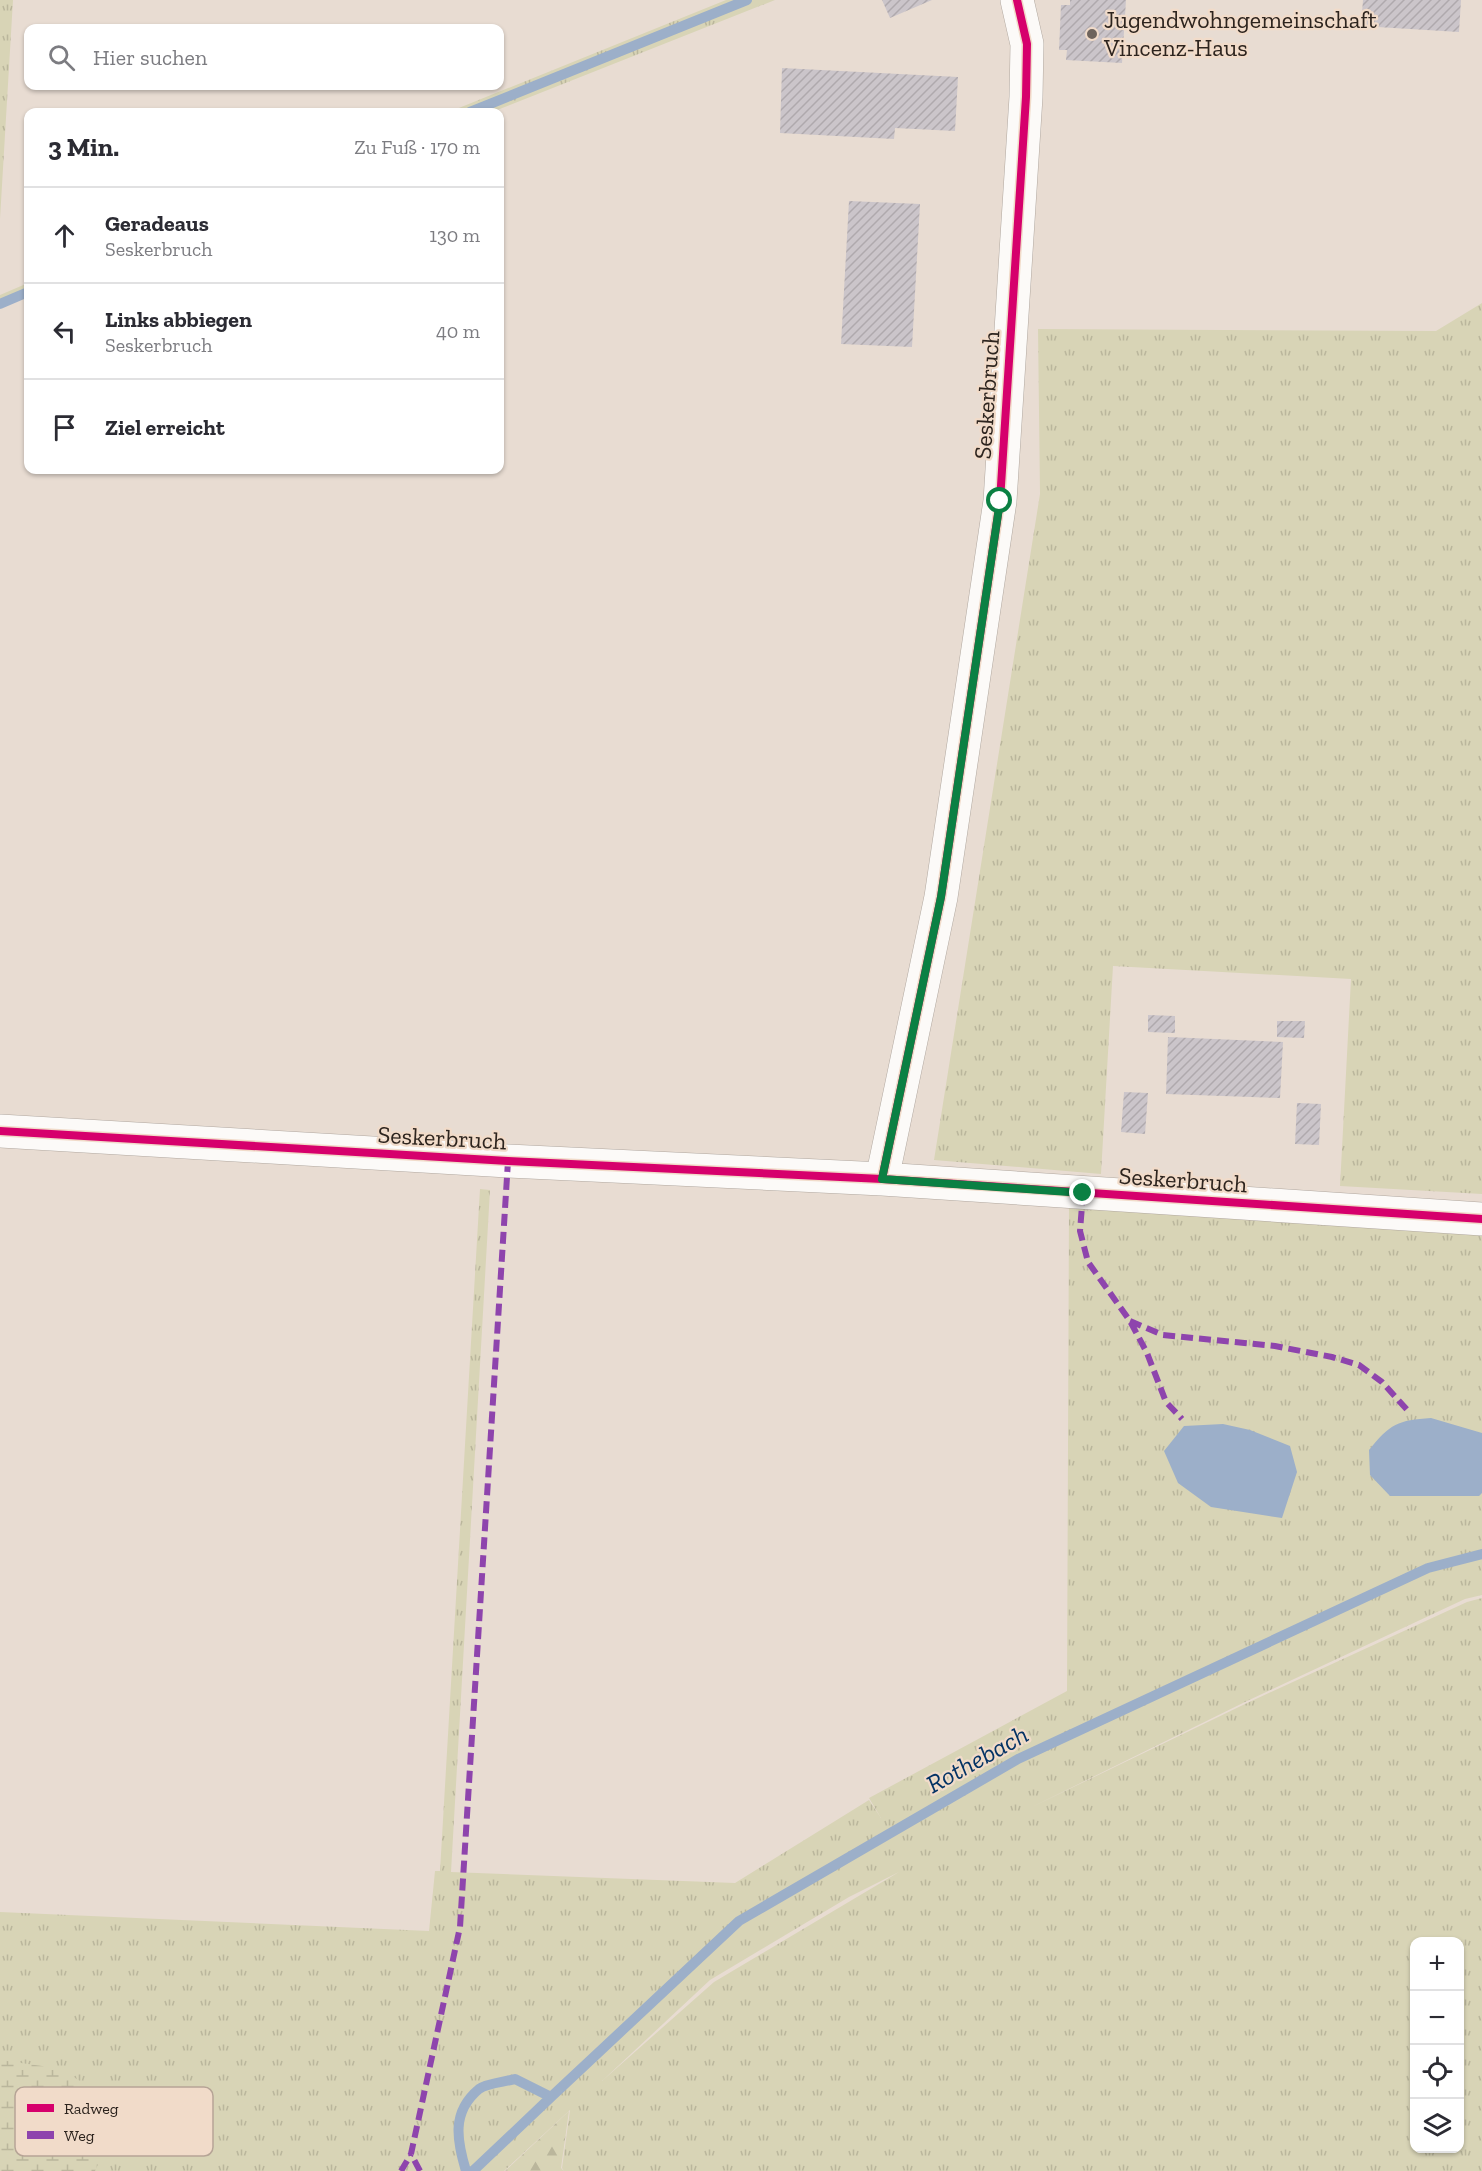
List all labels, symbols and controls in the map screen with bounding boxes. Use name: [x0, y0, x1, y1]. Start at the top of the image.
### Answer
place label: Jugendwohngemeinschaft Vincenz-Haus: [1103, 5, 1377, 62]
search box: [24, 24, 504, 90]
marker: Jugendwohngemeinschaft Vincenz-Haus: [1085, 27, 1099, 41]
icon: search: [45, 41, 78, 74]
text: Hier suchen: [93, 44, 207, 71]
text: 3 Min.: [48, 131, 119, 163]
text: Zu Fuß · 170 m: [354, 135, 480, 159]
text: Geradeaus: [105, 210, 209, 237]
icon: ahead: [48, 219, 81, 252]
text: 130 m: [429, 223, 480, 247]
text: Seskerbruch: [105, 237, 212, 261]
text: Links abbiegen: [105, 306, 252, 333]
icon: left: [48, 315, 81, 348]
text: 40 m: [436, 319, 480, 343]
street label: Seskerbruch: [968, 329, 1006, 460]
text: Seskerbruch: [105, 333, 212, 357]
icon: arrive: [48, 411, 81, 444]
text: Ziel erreicht: [105, 414, 225, 441]
route start: [986, 487, 1012, 513]
street label: Seskerbruch: [377, 1120, 508, 1155]
street label: Seskerbruch: [1118, 1161, 1249, 1199]
route end: [1069, 1179, 1095, 1205]
water label: Rothebach: [920, 1718, 1034, 1800]
map controls: [1410, 1937, 1464, 2153]
button: +: [1410, 1937, 1464, 1991]
button: −: [1410, 1991, 1464, 2045]
button: locate: [1410, 2045, 1464, 2099]
legend: [15, 2087, 213, 2156]
text: Radweg: [64, 2099, 119, 2118]
button: layers: [1410, 2099, 1464, 2153]
text: Weg: [64, 2126, 95, 2145]

